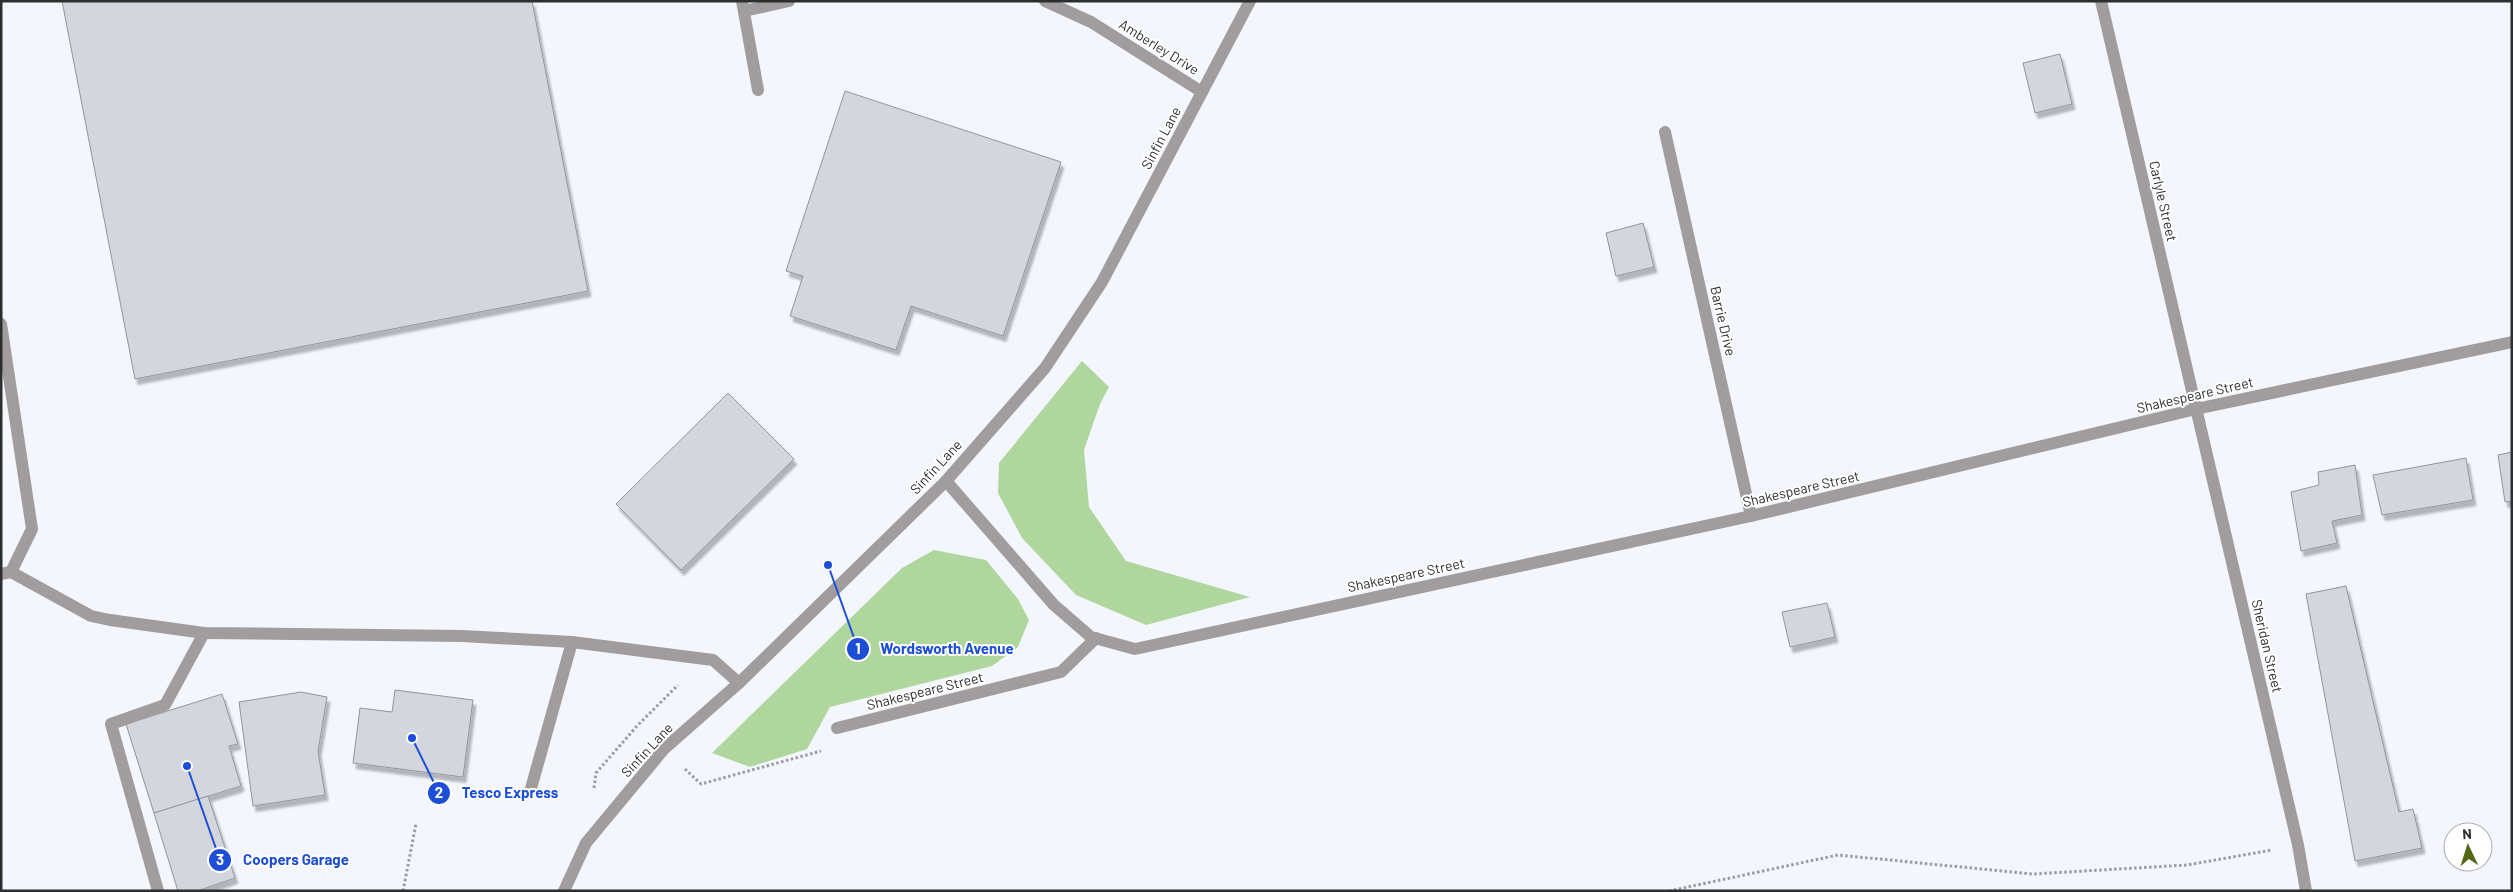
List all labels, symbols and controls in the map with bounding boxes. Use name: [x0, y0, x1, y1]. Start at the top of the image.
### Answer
street label: Amberley Drive: [1116, 15, 1202, 78]
street label: Sinfin Lane: [1137, 104, 1184, 172]
street label: Carlyle Street: [2146, 159, 2181, 243]
street label: Barrie Drive: [1707, 284, 1740, 357]
street label: Shakespeare Street: [2135, 373, 2255, 416]
street label: Sinfin Lane: [906, 436, 965, 497]
street label: Shakespeare Street: [1741, 467, 1861, 510]
street label: Shakespeare Street: [1346, 554, 1466, 595]
street label: Sheridan Street: [2249, 598, 2286, 694]
callout: Wordsworth Avenue: [845, 634, 1023, 664]
text: 1: [855, 639, 861, 657]
text: Wordsworth Avenue: [880, 639, 1014, 657]
street label: Shakespeare Street: [865, 668, 985, 713]
street label: Sinfin Lane: [617, 719, 676, 780]
callout: Tesco Express: [427, 778, 568, 808]
text: 2: [435, 783, 443, 801]
text: Tesco Express: [462, 783, 559, 801]
north arrow: [2443, 822, 2493, 872]
text: N: [2462, 825, 2472, 842]
callout: Coopers Garage: [208, 845, 359, 875]
text: 3: [216, 850, 224, 868]
text: Coopers Garage: [243, 850, 349, 868]

